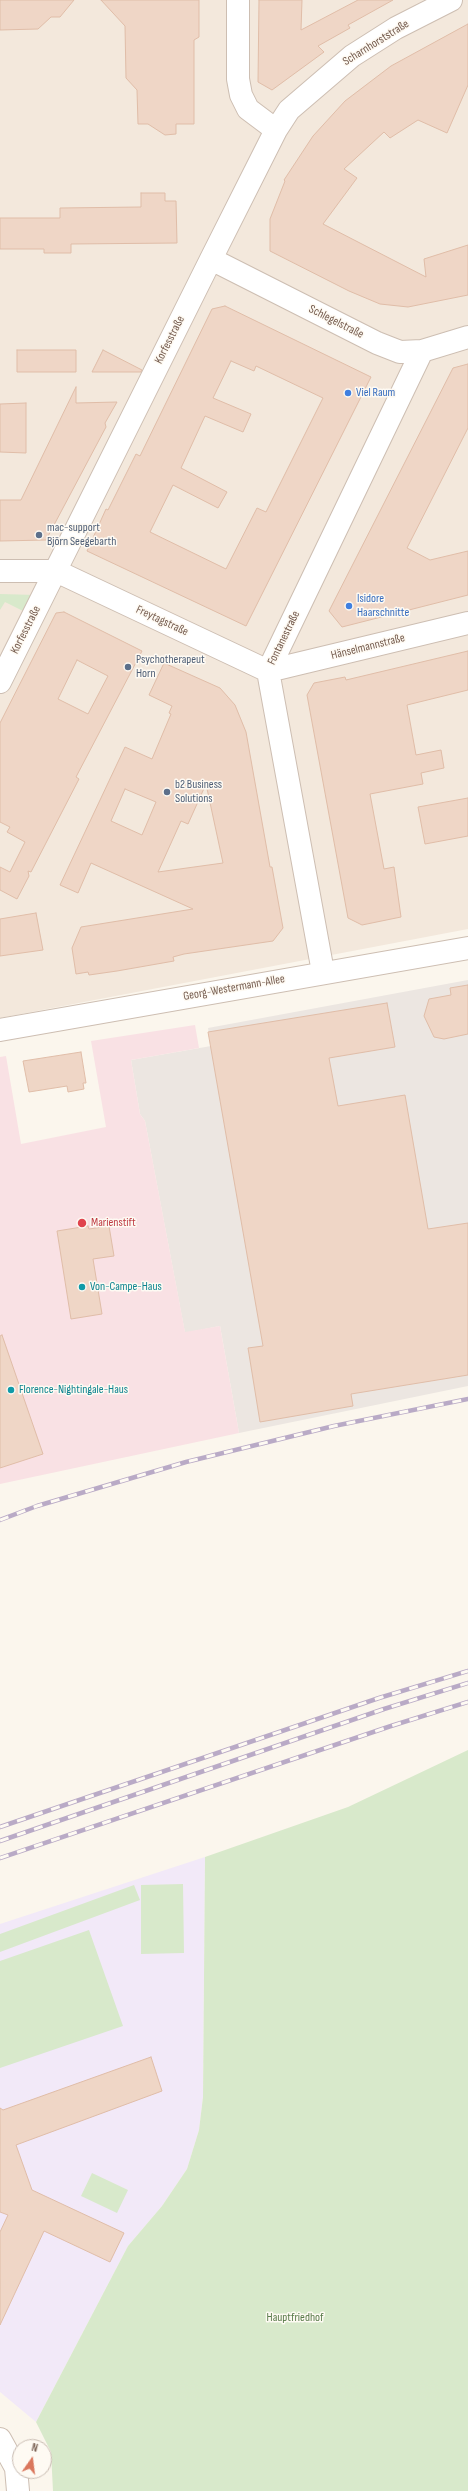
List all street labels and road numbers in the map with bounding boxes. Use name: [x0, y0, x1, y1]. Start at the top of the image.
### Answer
street label: Scharnhorststraße: [340, 17, 412, 69]
street label: Schlegelstraße: [306, 302, 366, 342]
street label: Korfesstraße: [152, 314, 188, 366]
street label: Freytagstraße: [134, 603, 190, 639]
street label: Korfesstraße: [8, 604, 44, 656]
street label: Fontanestraße: [265, 609, 303, 667]
street label: Hänselmannstraße: [330, 631, 406, 663]
street label: Georg-Westermann-Allee: [182, 972, 286, 1004]

